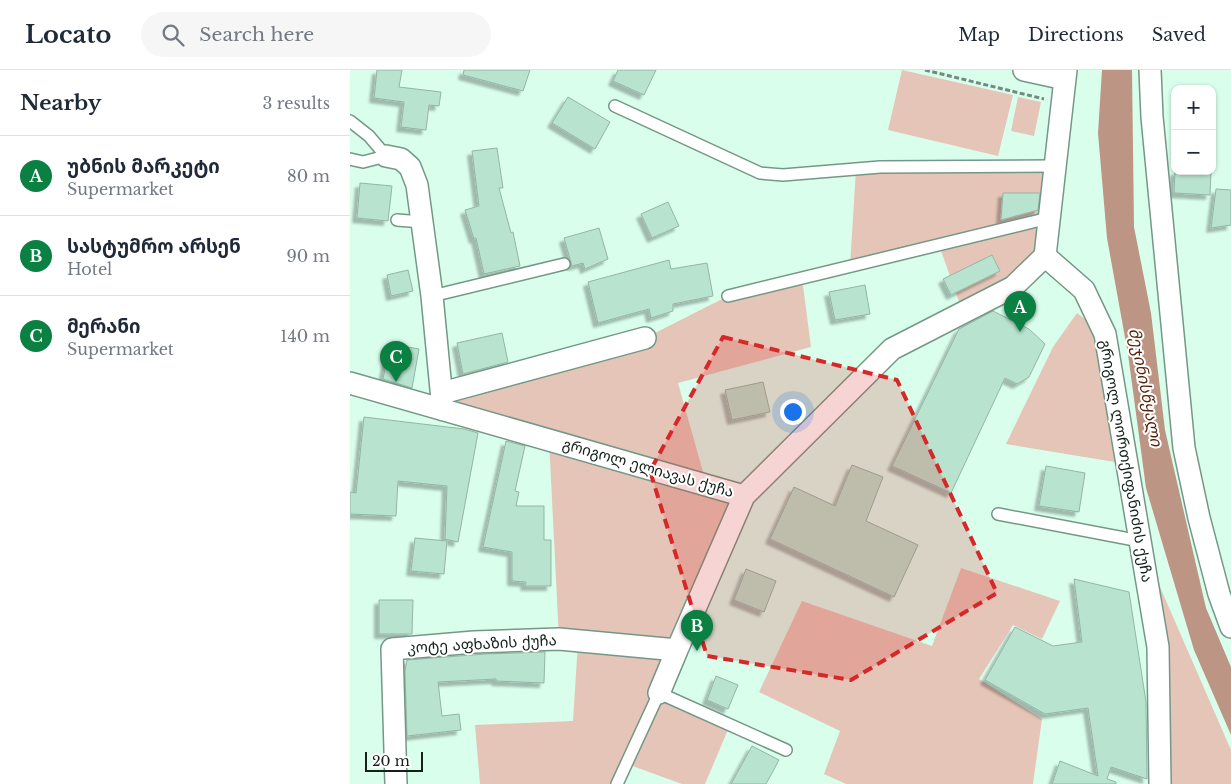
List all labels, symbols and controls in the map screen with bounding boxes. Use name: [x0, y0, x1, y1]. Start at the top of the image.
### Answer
search box: [141, 12, 491, 57]
text: Locato: [25, 20, 111, 49]
icon: search: [159, 21, 187, 49]
text: Search here: [199, 23, 314, 46]
text: Map: [958, 24, 1000, 46]
text: Directions: [1028, 24, 1124, 46]
text: Saved: [1152, 24, 1206, 46]
map controls: [1171, 85, 1216, 175]
button: +: [1171, 85, 1216, 130]
text: Nearby: [20, 90, 101, 116]
text: 3 results: [262, 93, 330, 113]
button: −: [1171, 130, 1216, 175]
text: უბნის მარკეტი: [67, 155, 220, 178]
text: A: [30, 166, 42, 186]
text: 80 m: [287, 166, 330, 186]
text: Supermarket: [67, 179, 174, 199]
text: სასტუმრო არსენ: [67, 235, 241, 258]
text: B: [30, 246, 42, 266]
text: 90 m: [287, 246, 330, 266]
text: Hotel: [67, 259, 112, 279]
pin: A: [1004, 291, 1036, 332]
text: მერანი: [67, 315, 141, 338]
text: C: [29, 326, 43, 346]
text: 140 m: [280, 326, 330, 346]
water label: მეჯინისწყალი: [1125, 326, 1167, 449]
street label: გრიგოლ ლორთქიფანიძის ქუჩა: [1096, 338, 1157, 584]
text: Supermarket: [67, 339, 174, 359]
pin: C: [380, 341, 412, 382]
your location: [780, 399, 806, 425]
street label: გრიგოლ ელიავას ქუჩა: [560, 434, 736, 501]
pin: B: [681, 610, 713, 651]
street label: კოტე აფხაზის ქუჩა: [407, 630, 557, 657]
scale bar: [365, 749, 422, 772]
text: 20 m: [372, 752, 410, 770]

